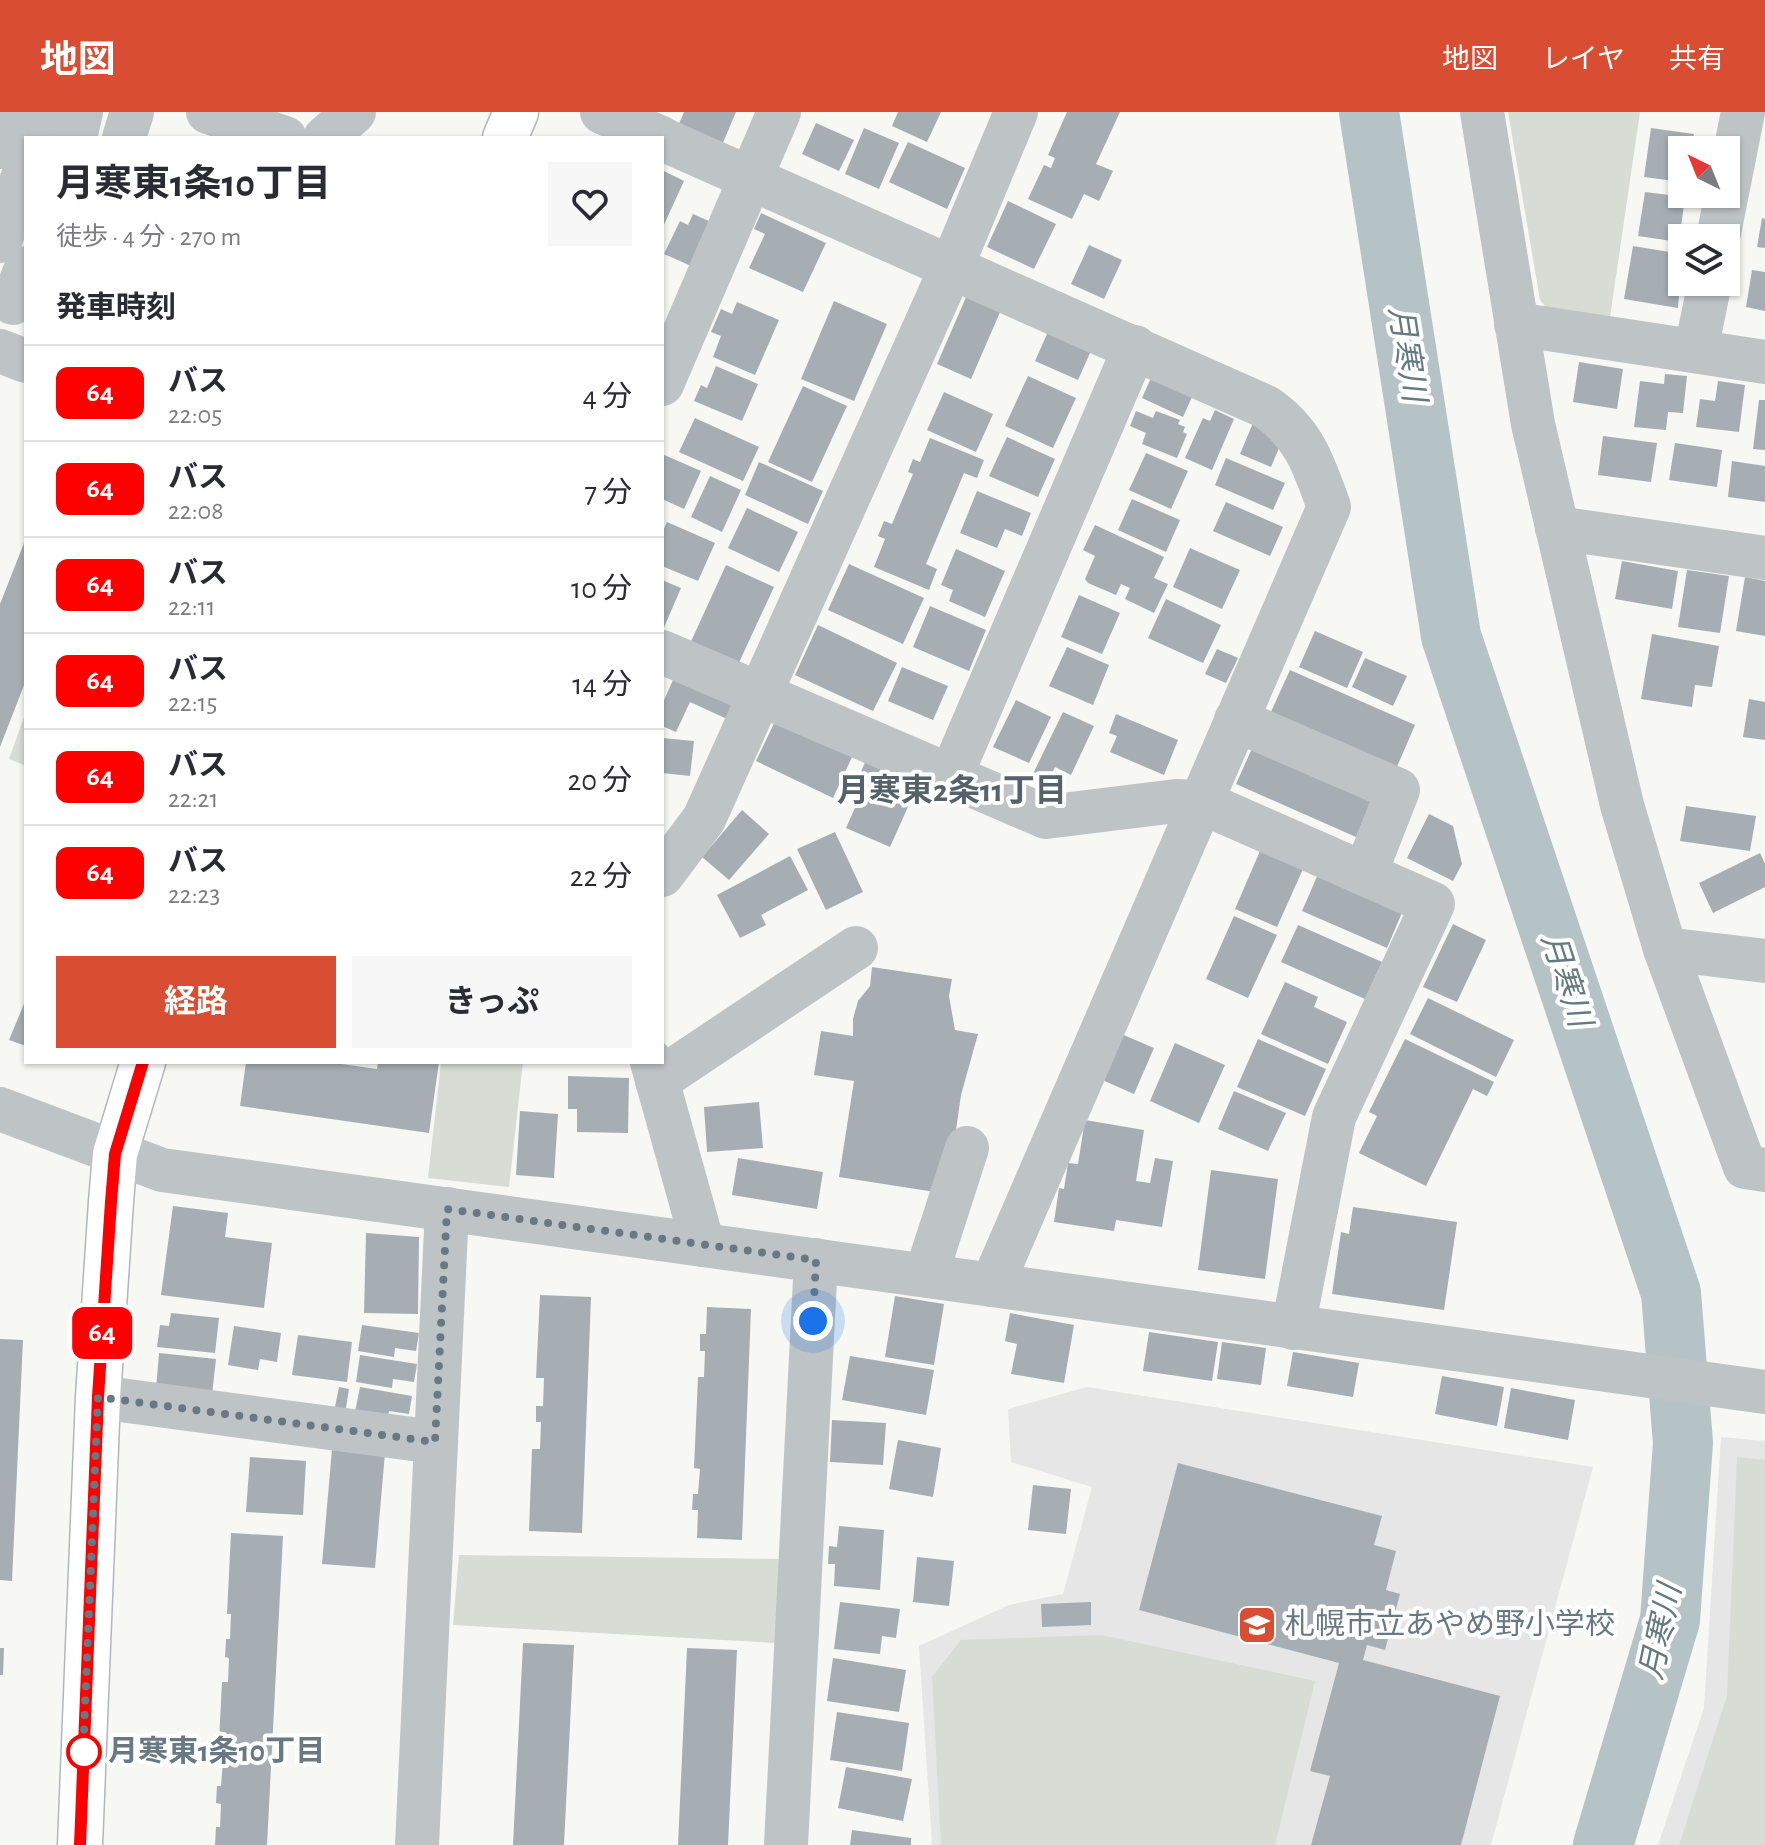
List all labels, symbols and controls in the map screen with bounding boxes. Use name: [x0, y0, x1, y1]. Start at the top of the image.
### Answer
text: 地図: [40, 42, 116, 80]
text: 地図: [1442, 46, 1498, 74]
text: レイヤ: [1542, 46, 1625, 74]
text: 共有: [1669, 46, 1725, 74]
north arrow: [1668, 136, 1740, 208]
map controls: [1668, 136, 1740, 296]
button: heart: [548, 162, 632, 246]
text: 月寒東1条10丁目: [56, 166, 331, 204]
text: 徒歩 · 4 分 · 270 m: [56, 224, 241, 250]
button: layers: [1668, 224, 1740, 296]
text: 発車時刻: [56, 293, 176, 323]
water label: 月寒川: [1384, 304, 1432, 407]
text: バス: [168, 367, 228, 397]
text: 64: [86, 379, 114, 407]
text: 4 分: [583, 382, 632, 412]
text: 22:05: [168, 402, 222, 428]
text: バス: [168, 463, 228, 493]
text: 64: [86, 475, 114, 503]
text: 7 分: [585, 478, 632, 508]
text: 22:08: [168, 498, 224, 524]
text: バス: [168, 559, 228, 589]
text: 64: [86, 571, 114, 599]
text: 10 分: [571, 574, 632, 604]
text: 22:11: [168, 594, 216, 620]
text: バス: [168, 655, 228, 685]
text: 64: [86, 667, 114, 695]
text: 14 分: [572, 670, 632, 700]
text: 22:15: [168, 690, 217, 716]
text: バス: [168, 751, 228, 781]
text: 64: [86, 763, 114, 791]
text: 20 分: [568, 766, 632, 796]
district label: 月寒東2条11丁目: [837, 773, 1067, 807]
text: 22:21: [168, 786, 218, 812]
text: バス: [168, 847, 228, 877]
text: 64: [86, 859, 114, 887]
text: 22 分: [570, 862, 632, 892]
text: 22:23: [168, 882, 220, 908]
water label: 月寒川: [1536, 929, 1598, 1033]
button: 経路: [56, 956, 336, 1048]
button: きっぷ: [352, 956, 632, 1048]
your location: [793, 1301, 833, 1341]
line badge: 64: [66, 1307, 138, 1359]
text: 64: [88, 1319, 116, 1347]
water label: 月寒川: [1634, 1579, 1687, 1682]
school or university icon: 札幌市立あやめ野小学校: [1236, 1604, 1278, 1646]
place label: 札幌市立あやめ野小学校: [1285, 1608, 1615, 1640]
marker: 月寒東1条10丁目: [67, 1735, 101, 1769]
place label: 月寒東1条10丁目: [108, 1735, 325, 1767]

